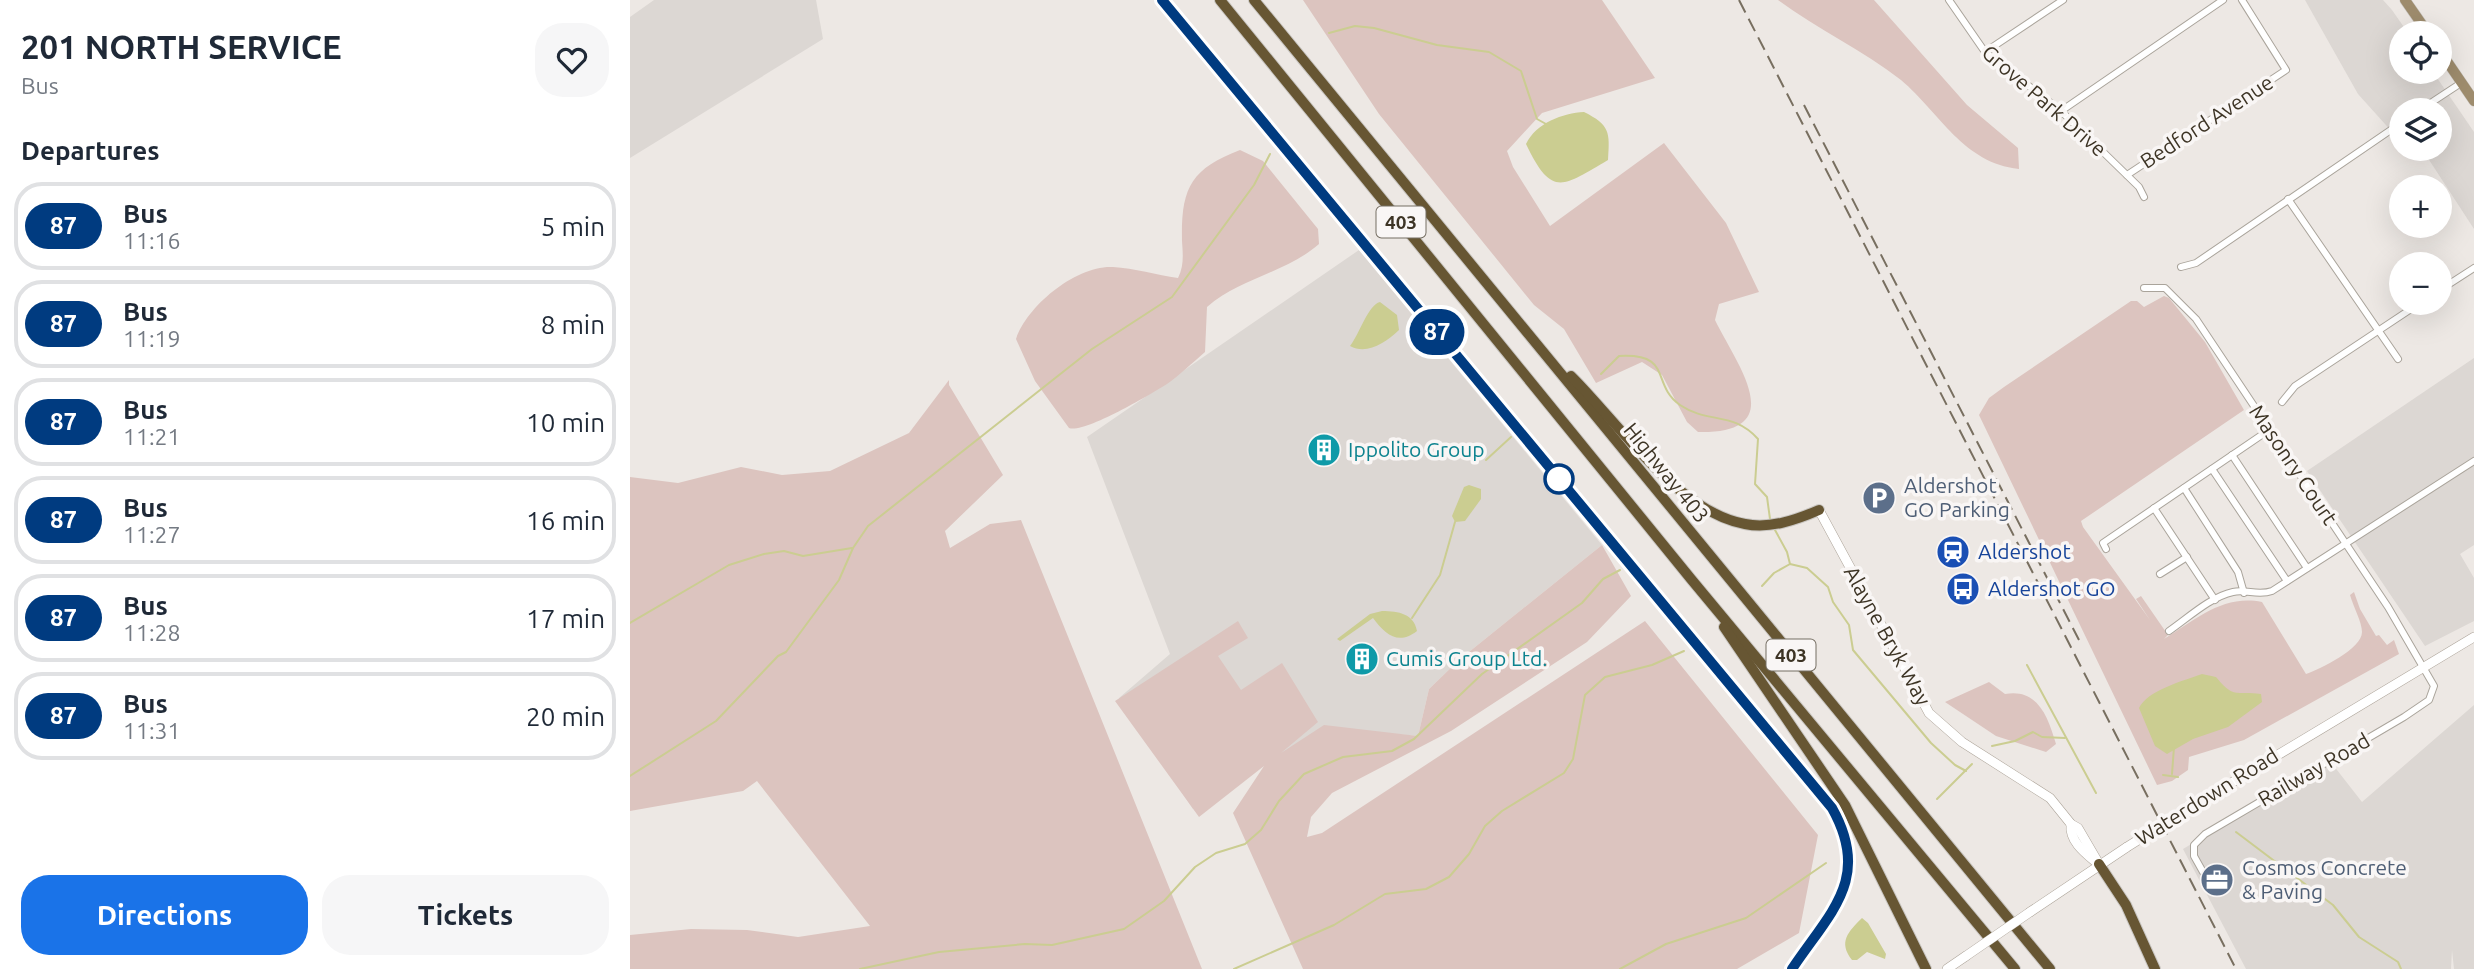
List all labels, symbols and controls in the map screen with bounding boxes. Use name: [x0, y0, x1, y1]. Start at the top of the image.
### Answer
map controls: [2389, 21, 2452, 315]
button: locate: [2389, 21, 2452, 84]
button: heart: [535, 23, 609, 97]
text: 201 NORTH SERVICE: [21, 28, 342, 65]
street label: Grove Park Drive: [1978, 40, 2112, 161]
street label: Bedford Avenue: [2136, 69, 2277, 173]
text: Bus: [21, 73, 59, 98]
button: layers: [2389, 98, 2452, 161]
text: Departures: [21, 136, 159, 165]
button: +: [2389, 175, 2452, 238]
text: Bus: [123, 199, 168, 228]
road number: 403: [1376, 206, 1426, 238]
text: 87: [50, 212, 77, 239]
text: 5 min: [541, 212, 605, 241]
text: 11:16: [123, 228, 181, 253]
button: −: [2389, 252, 2452, 315]
text: Bus: [123, 297, 168, 326]
line badge: 87: [1406, 309, 1468, 355]
text: 87: [50, 310, 77, 337]
text: 8 min: [541, 310, 605, 339]
text: 87: [1423, 318, 1451, 345]
text: 11:19: [123, 326, 181, 351]
text: Bus: [123, 395, 168, 424]
street label: Masonry Court: [2245, 400, 2343, 529]
text: 87: [50, 408, 77, 435]
text: 10 min: [526, 408, 605, 437]
street label: Highway 403: [1619, 418, 1714, 527]
text: 11:21: [123, 424, 181, 449]
building icon: Ippolito Group: [1305, 431, 1343, 469]
place label: Ippolito Group: [1348, 437, 1485, 461]
unlabelled marker: [1544, 464, 1574, 494]
place label: Aldershot GO Parking: [1904, 473, 2010, 521]
parking icon: Aldershot GO Parking: [1860, 479, 1898, 517]
text: Bus: [123, 493, 168, 522]
text: 87: [50, 506, 77, 533]
text: 16 min: [526, 506, 605, 535]
text: 11:27: [123, 522, 181, 547]
station icon: Aldershot: [1934, 533, 1972, 571]
place label: Aldershot: [1978, 539, 2071, 563]
street label: Alayne Bryk Way: [1840, 562, 1936, 709]
bus stop icon: Aldershot GO: [1944, 570, 1982, 608]
place label: Aldershot GO: [1988, 576, 2116, 600]
text: Bus: [123, 591, 168, 620]
text: 87: [50, 604, 77, 631]
text: 17 min: [526, 604, 605, 633]
text: 11:28: [123, 620, 181, 645]
building icon: Cumis Group Ltd.: [1343, 640, 1381, 678]
road number: 403: [1766, 640, 1816, 670]
place label: Cumis Group Ltd.: [1386, 646, 1547, 670]
text: Bus: [123, 689, 168, 718]
text: 87: [50, 702, 77, 729]
text: 20 min: [526, 702, 605, 731]
text: 11:31: [123, 718, 181, 743]
street label: Railway Road: [2253, 728, 2374, 811]
street label: Waterdown Road: [2131, 743, 2282, 850]
place label: Cosmos Concrete & Paving: [2242, 855, 2407, 903]
office icon: Cosmos Concrete & Paving: [2198, 861, 2236, 899]
button: Directions: [21, 875, 308, 955]
button: Tickets: [322, 875, 609, 955]

